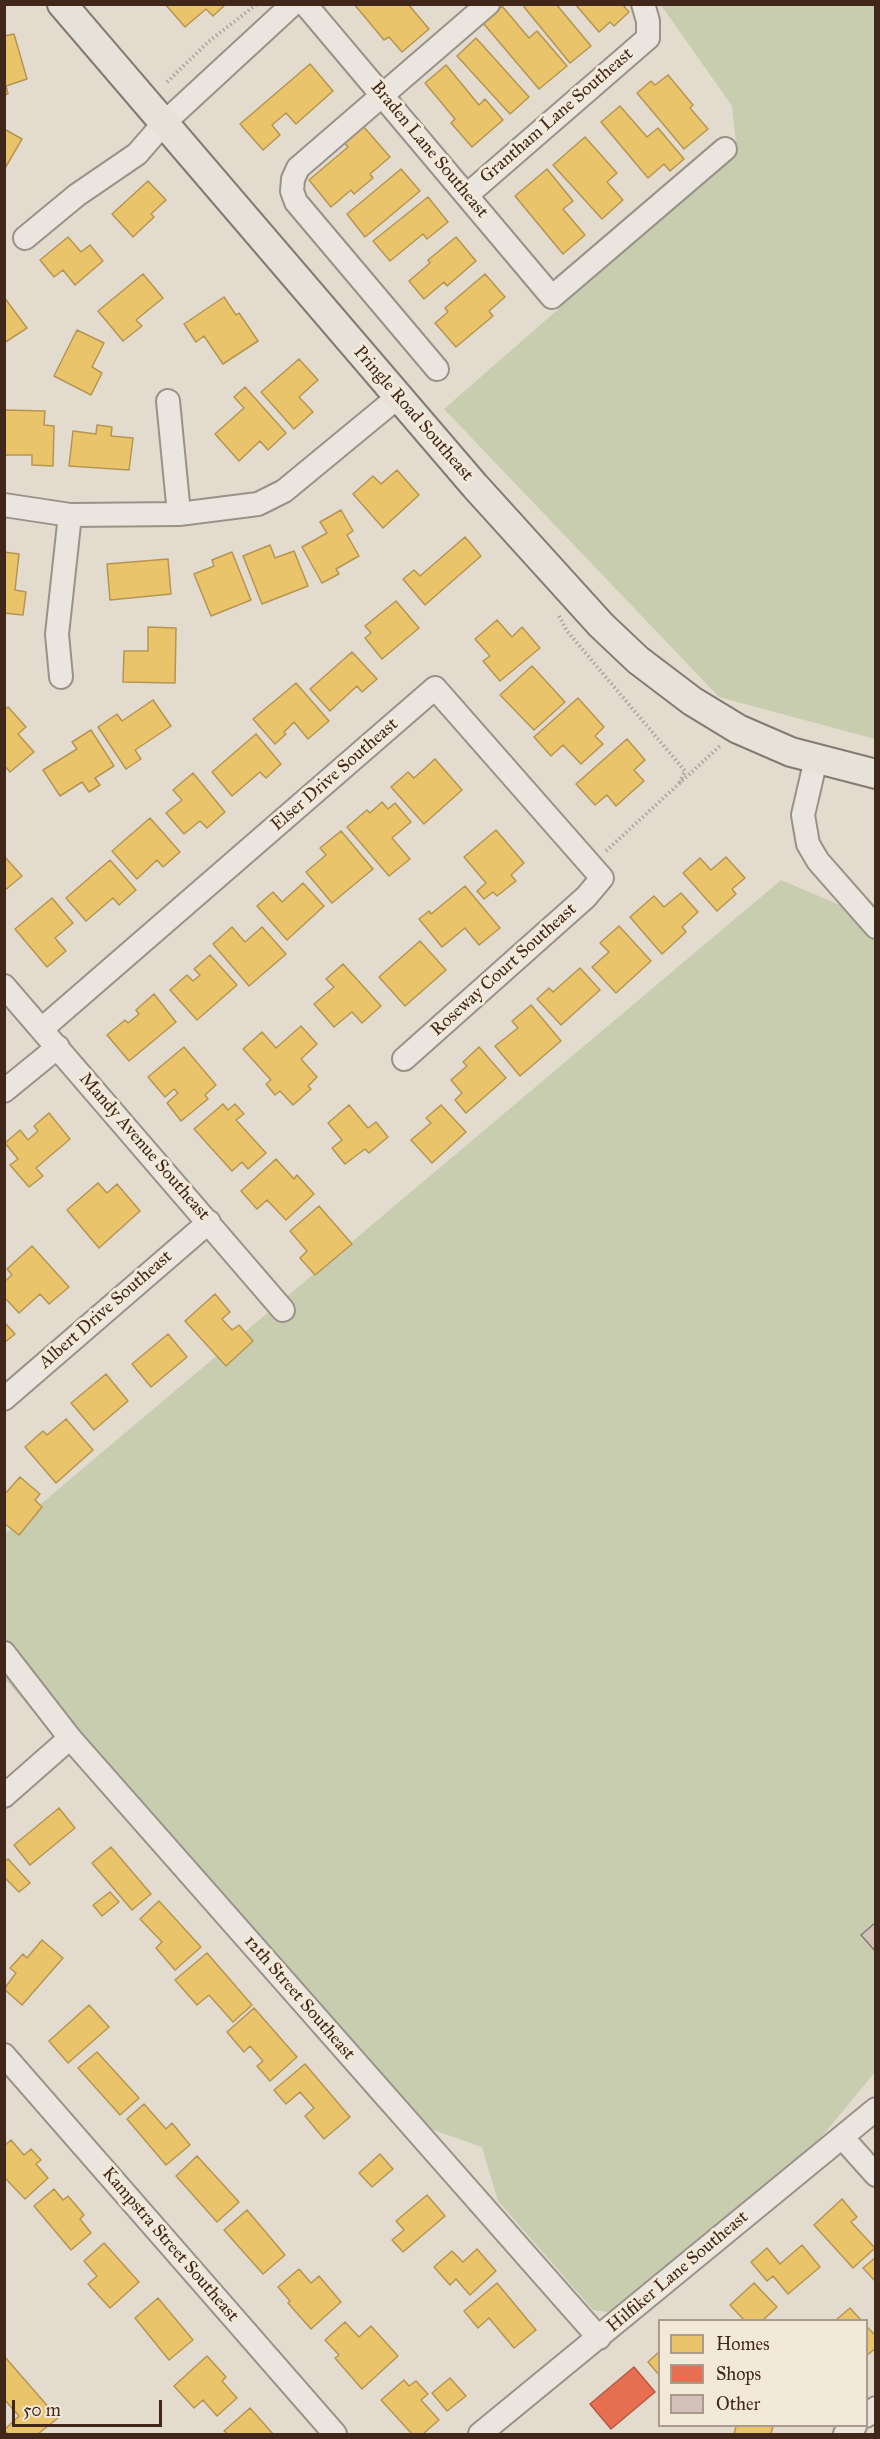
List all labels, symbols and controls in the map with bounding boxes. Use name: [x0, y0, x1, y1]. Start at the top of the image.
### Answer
street label: Grantham Lane Southeast: [476, 44, 638, 188]
street label: Braden Lane Southeast: [365, 77, 493, 223]
street label: Pringle Road Southeast: [348, 342, 478, 486]
street label: Elser Drive Southeast: [267, 714, 403, 836]
street label: Roseway Court Southeast: [427, 899, 581, 1041]
street label: Mandy Avenue Southeast: [74, 1069, 214, 1225]
street label: Albert Drive Southeast: [35, 1246, 177, 1374]
street label: 12th Street Southeast: [239, 1931, 359, 2065]
street label: Kampstra Street Southeast: [97, 2163, 243, 2327]
street label: Hilfiker Lane Southeast: [603, 2207, 753, 2337]
legend: [658, 2319, 868, 2427]
text: Homes: [716, 2333, 770, 2355]
text: Shops: [716, 2363, 761, 2385]
scale bar: [15, 2388, 165, 2426]
text: Other: [716, 2393, 760, 2415]
text: 50 m: [23, 2399, 61, 2421]

